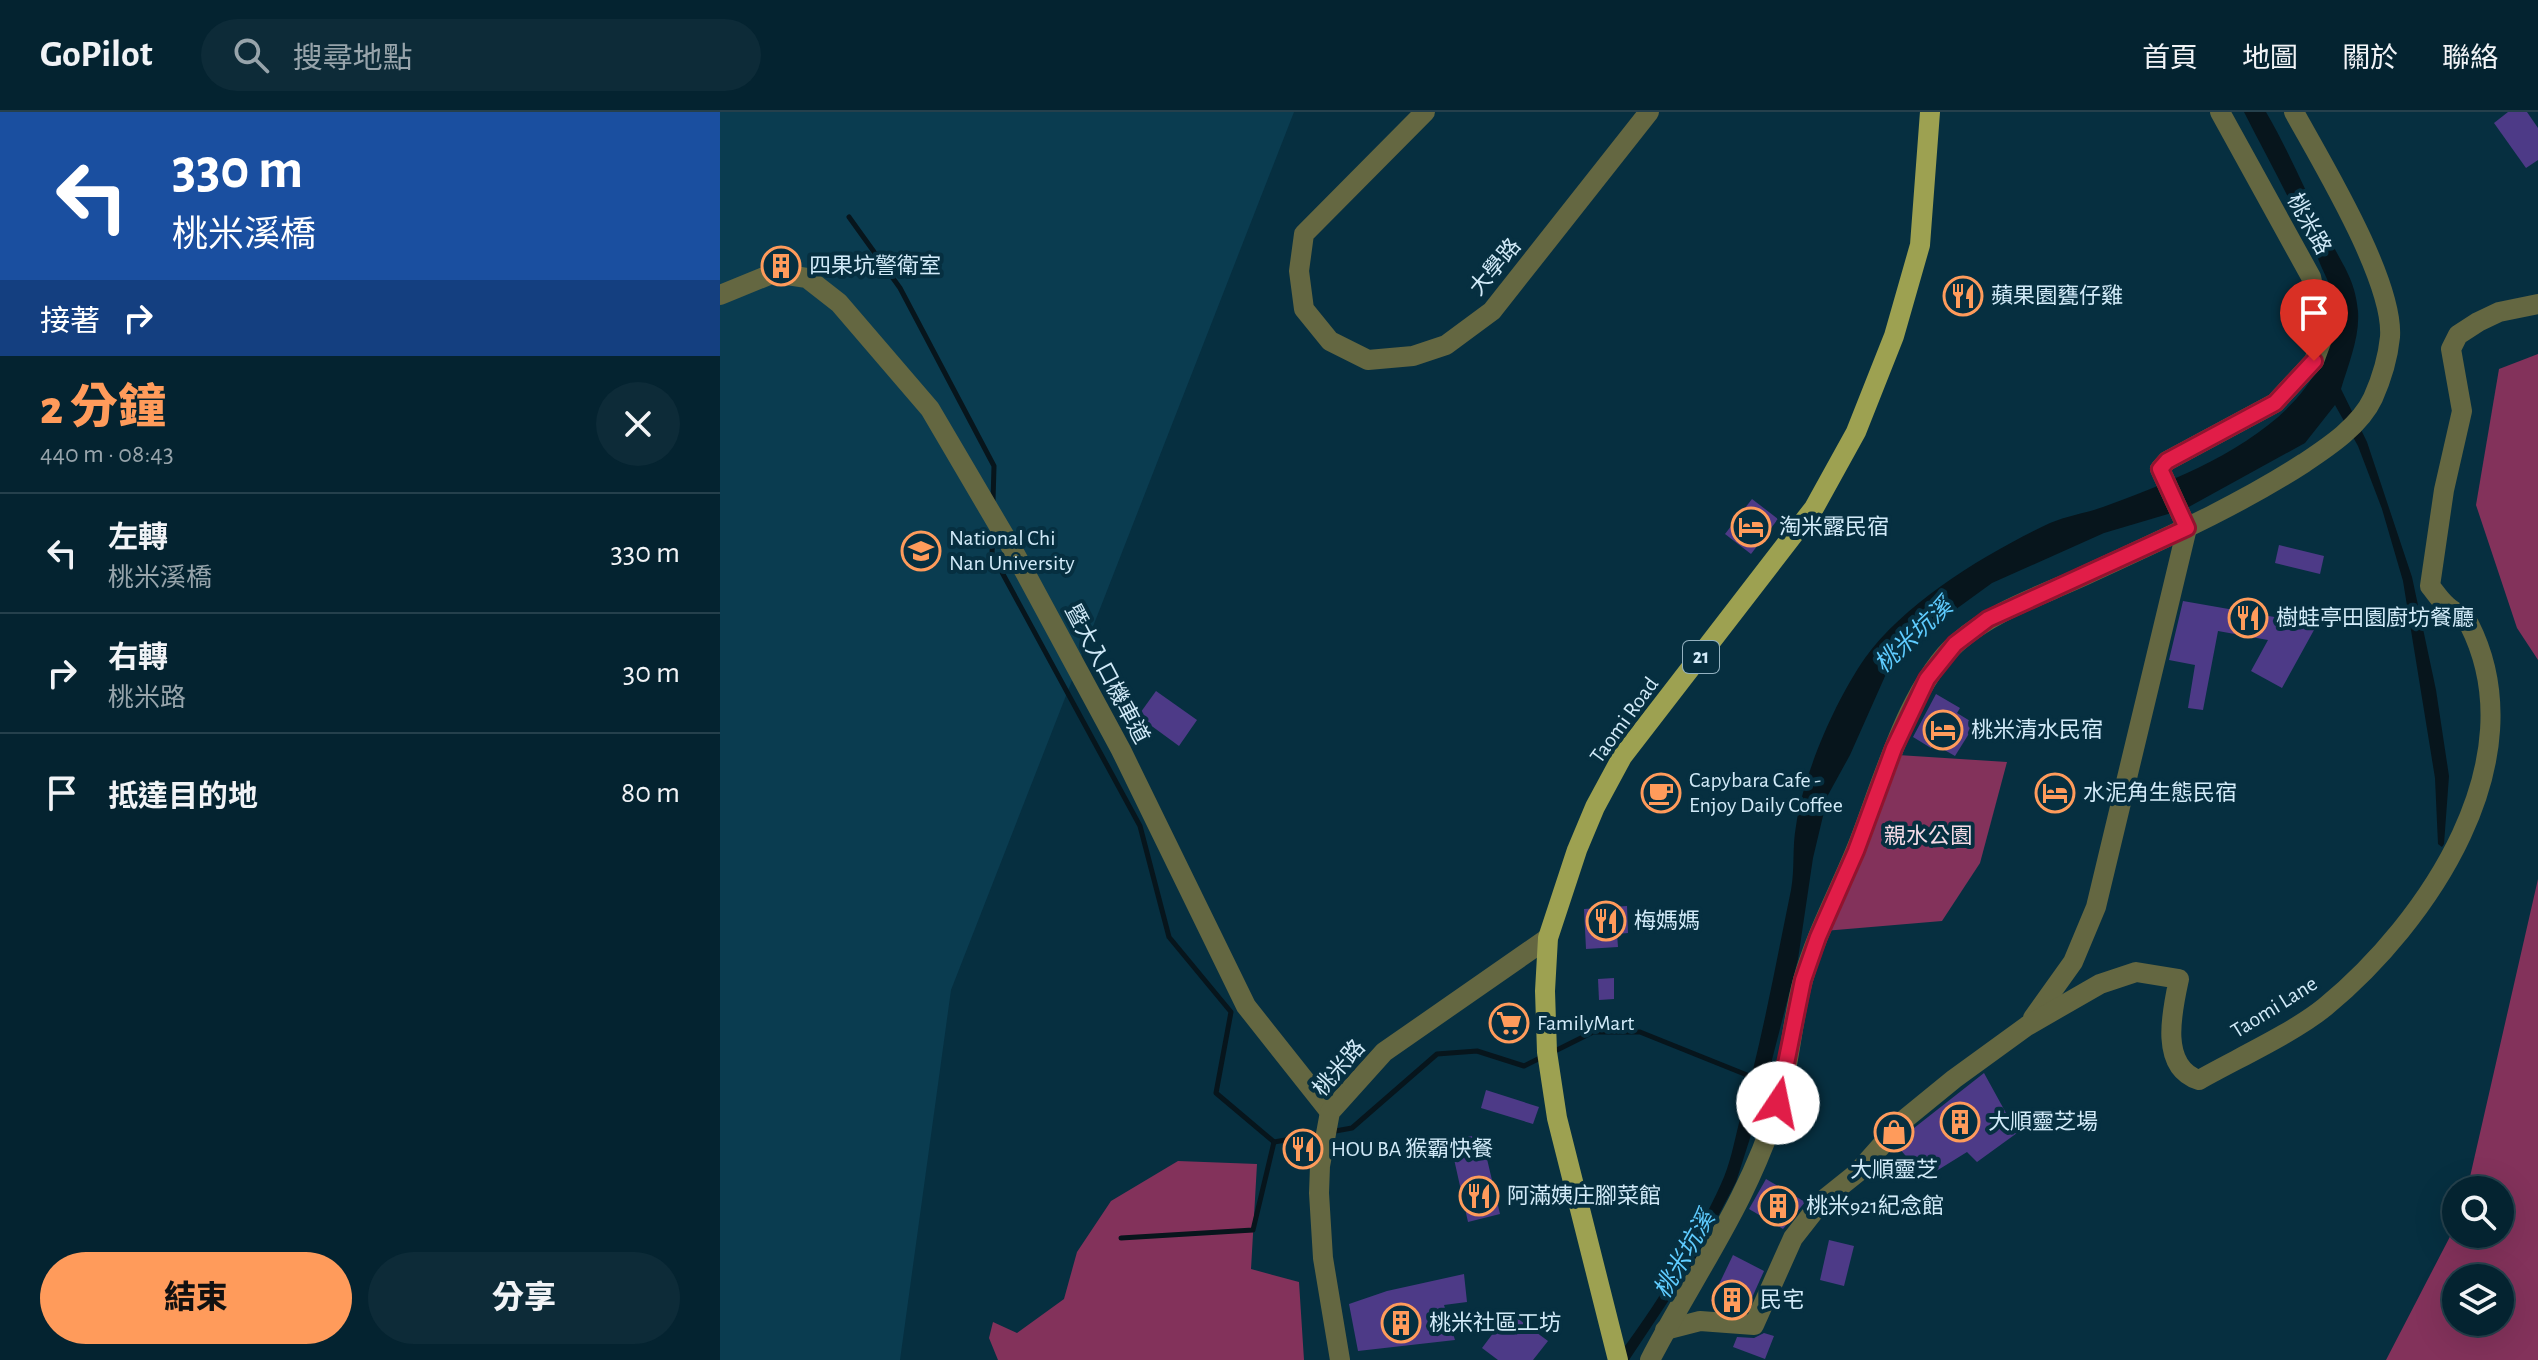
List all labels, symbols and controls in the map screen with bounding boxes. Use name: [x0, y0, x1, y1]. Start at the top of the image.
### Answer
search box: [201, 19, 761, 91]
icon: search: [229, 33, 273, 77]
text: GoPilot: [40, 36, 153, 74]
text: 搜尋地點: [293, 44, 413, 74]
text: 首頁: [2142, 45, 2198, 73]
text: 地圖: [2242, 45, 2298, 73]
text: 關於: [2342, 45, 2398, 73]
text: 聯絡: [2442, 45, 2498, 73]
text: 330 m: [172, 142, 303, 198]
icon: left: [40, 144, 144, 248]
street label: 桃米路: [2283, 189, 2335, 258]
text: 桃米溪橋: [172, 217, 316, 253]
street label: 大學路: [1465, 234, 1525, 299]
building icon: 四果坑警衛室: [760, 245, 802, 287]
place label: 四果坑警衛室: [809, 254, 941, 277]
restaurant icon: 蘋果園甕仔雞: [1942, 275, 1984, 317]
pin: [2280, 279, 2348, 361]
place label: 蘋果園甕仔雞: [1991, 284, 2123, 307]
icon: arrive: [2292, 291, 2336, 335]
icon: right: [116, 296, 160, 340]
text: 接著: [40, 307, 100, 337]
button: close: [596, 382, 680, 466]
text: 2 分鐘: [40, 385, 166, 433]
text: 440 m · 08:43: [40, 441, 174, 467]
hotel icon: 淘米露民宿: [1730, 506, 1772, 548]
place label: 淘米露民宿: [1779, 515, 1889, 538]
text: 左轉: [108, 523, 168, 553]
place label: National Chi Nan University: [949, 527, 1075, 574]
school or university icon: National Chi Nan University: [900, 530, 942, 572]
icon: left: [40, 531, 84, 575]
text: 330 m: [610, 538, 680, 568]
text: 桃米溪橋: [108, 565, 212, 591]
water label: 桃米坑溪: [1869, 591, 1959, 678]
restaurant icon: 樹蛙亭田園廚坊餐廳: [2227, 597, 2269, 639]
street label: 暨大入口機車道: [1061, 600, 1154, 747]
place label: 樹蛙亭田園廚坊餐廳: [2276, 606, 2474, 629]
road number: 21: [1683, 641, 1719, 673]
text: 右轉: [108, 643, 168, 673]
icon: right: [40, 651, 84, 695]
text: 30 m: [623, 658, 680, 688]
street label: Taomi Road: [1586, 673, 1662, 767]
text: 桃米路: [108, 685, 186, 711]
hotel icon: 桃米清水民宿: [1922, 709, 1964, 751]
place label: 桃米清水民宿: [1971, 718, 2103, 741]
place label: Capybara Cafe - Enjoy Daily Coffee: [1689, 769, 1843, 816]
icon: arrive: [40, 771, 84, 815]
cafe icon: Capybara Cafe - Enjoy Daily Coffee: [1640, 772, 1682, 814]
hotel icon: 水泥角生態民宿: [2034, 772, 2076, 814]
text: 80 m: [621, 778, 680, 808]
place label: 水泥角生態民宿: [2083, 781, 2237, 804]
text: 抵達目的地: [108, 782, 258, 812]
park label: 親水公園: [1884, 824, 1972, 847]
restaurant icon: 梅媽媽: [1585, 900, 1627, 942]
place label: 梅媽媽: [1634, 909, 1700, 932]
street label: Taomi Lane: [2227, 972, 2321, 1042]
supermarket icon: FamilyMart: [1488, 1002, 1530, 1044]
place label: FamilyMart: [1537, 1012, 1634, 1034]
street label: 桃米路: [1308, 1035, 1369, 1100]
position arrow: [1736, 1061, 1820, 1145]
building icon: 大順靈芝場: [1939, 1101, 1981, 1143]
place label: 大順靈芝場: [1988, 1110, 2098, 1133]
shop icon: 大順靈芝: [1873, 1111, 1915, 1153]
restaurant icon: HOU BA 猴霸快餐: [1282, 1128, 1324, 1170]
place label: HOU BA 猴霸快餐: [1331, 1137, 1493, 1160]
place label: 大順靈芝: [1850, 1158, 1938, 1181]
restaurant icon: 阿滿姨庄腳菜館: [1458, 1175, 1500, 1217]
map controls: [2442, 1176, 2514, 1336]
button: search: [2442, 1176, 2514, 1248]
place label: 阿滿姨庄腳菜館: [1507, 1184, 1661, 1207]
building icon: 桃米921紀念館: [1757, 1185, 1799, 1227]
place label: 桃米921紀念館: [1806, 1194, 1944, 1217]
water label: 桃米坑溪: [1649, 1204, 1721, 1303]
button: 結束: [40, 1252, 352, 1344]
button: 分享: [368, 1252, 680, 1344]
button: layers: [2442, 1264, 2514, 1336]
building icon: 民宅: [1711, 1279, 1753, 1321]
place label: 民宅: [1760, 1288, 1804, 1311]
building icon: 桃米社區工坊: [1380, 1302, 1422, 1344]
place label: 桃米社區工坊: [1429, 1311, 1561, 1334]

